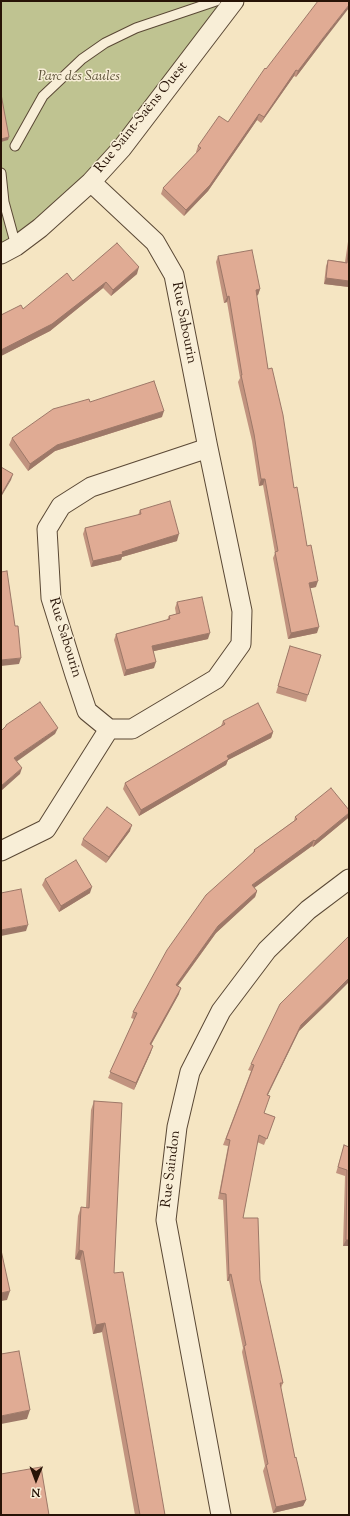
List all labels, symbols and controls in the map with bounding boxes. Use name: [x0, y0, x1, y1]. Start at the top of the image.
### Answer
street label: Rue Saint-Saëns Ouest: [92, 59, 192, 177]
park label: Parc des Saules: [38, 70, 120, 86]
street label: Rue Sabourin: [167, 281, 199, 365]
street label: Rue Sabourin: [44, 596, 84, 680]
street label: Rue Saindon: [159, 1129, 185, 1209]
north arrow: [16, 1460, 56, 1500]
text: N: [31, 1484, 40, 1500]

